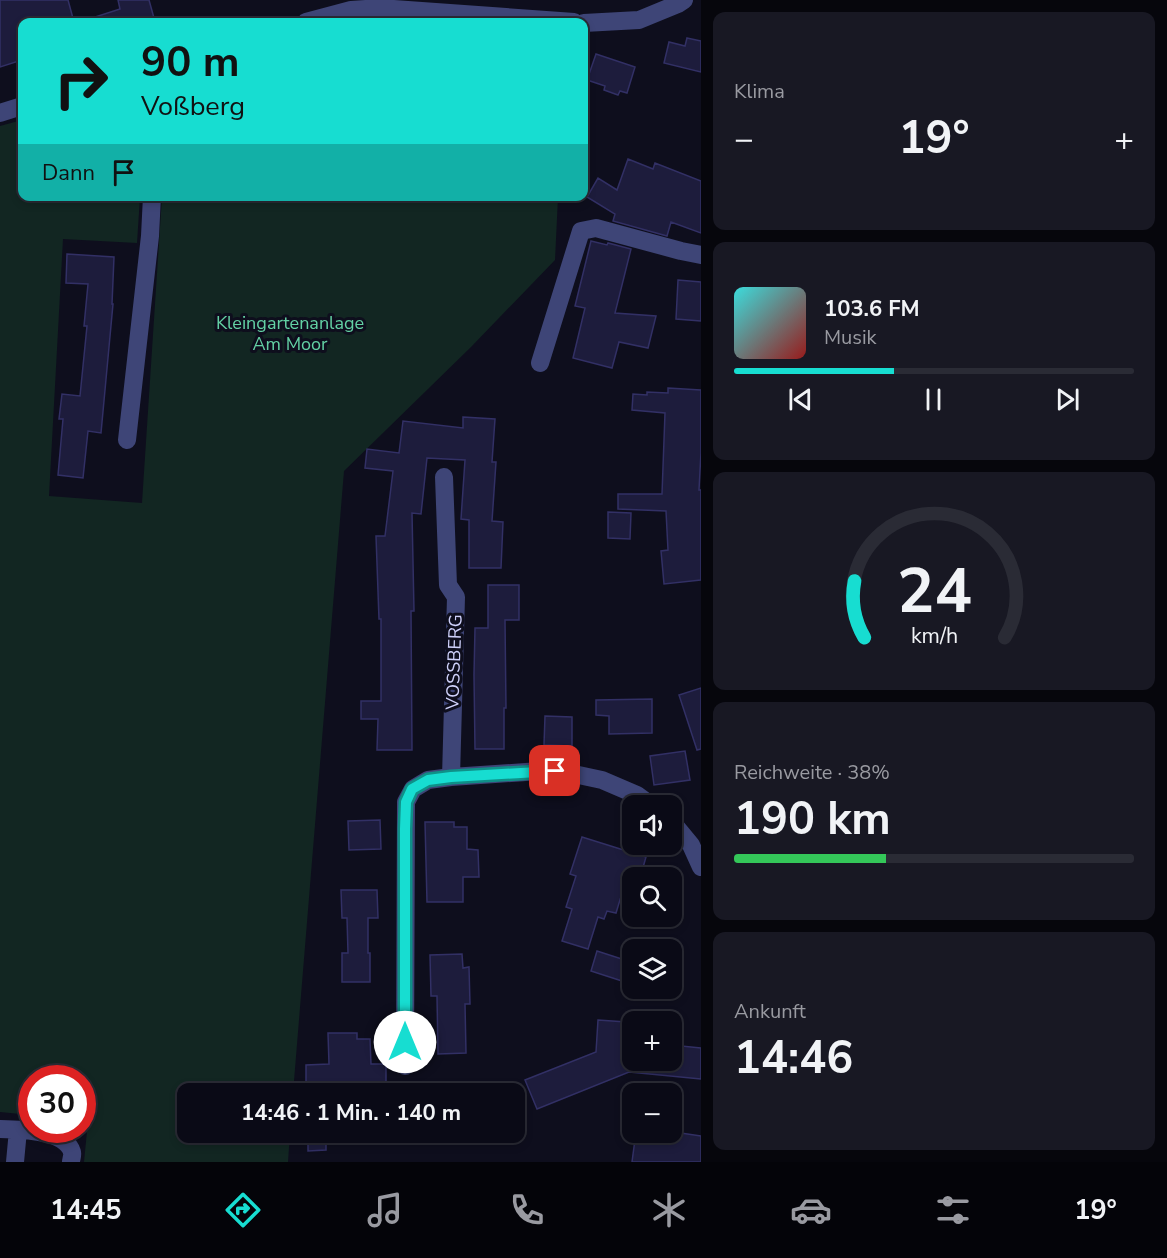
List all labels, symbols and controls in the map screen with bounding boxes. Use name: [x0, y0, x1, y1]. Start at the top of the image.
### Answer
text: 90 m: [141, 34, 240, 91]
icon: right: [42, 42, 120, 120]
text: Klima: [734, 78, 785, 105]
text: Voßberg: [141, 88, 245, 125]
text: 19°: [898, 108, 970, 169]
text: −: [734, 117, 754, 162]
text: +: [1114, 117, 1134, 162]
icon: arrive: [107, 156, 140, 189]
text: Dann: [42, 158, 95, 188]
text: 103.6 FM: [824, 294, 920, 324]
park label: Kleingartenanlage Am Moor: [216, 311, 364, 356]
text: Musik: [824, 324, 877, 351]
icon: previous: [784, 383, 817, 416]
icon: pause: [917, 383, 950, 416]
icon: next: [1051, 383, 1084, 416]
text: 24: [897, 549, 971, 634]
street label: VOSSBERG: [440, 614, 468, 711]
text: km/h: [910, 621, 958, 651]
pin: [529, 745, 580, 796]
icon: arrive: [538, 754, 571, 787]
text: Reichweite · 38%: [734, 759, 890, 786]
text: 190 km: [734, 789, 891, 850]
map controls: [622, 795, 682, 1143]
button: sound: [622, 795, 682, 855]
button: search: [622, 867, 682, 927]
button: layers: [622, 939, 682, 999]
text: Ankunft: [734, 998, 806, 1025]
position arrow: [373, 1010, 437, 1074]
button: +: [622, 1011, 682, 1071]
text: 14:46: [734, 1028, 853, 1089]
speed limit sign: 30: [18, 1065, 96, 1143]
button: −: [622, 1083, 682, 1143]
text: 14:46 · 1 Min. · 140 m: [241, 1098, 461, 1128]
icon: directions: [222, 1189, 264, 1231]
icon: music: [364, 1189, 406, 1231]
icon: phone: [506, 1189, 548, 1231]
icon: climate: [648, 1189, 690, 1231]
icon: car: [790, 1189, 832, 1231]
icon: filters: [932, 1189, 974, 1231]
text: 14:45: [50, 1192, 122, 1229]
text: 19°: [1074, 1192, 1117, 1229]

